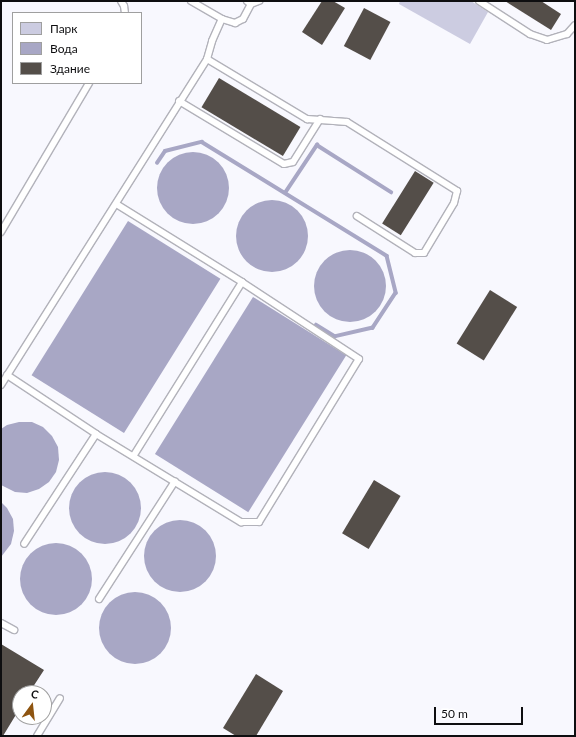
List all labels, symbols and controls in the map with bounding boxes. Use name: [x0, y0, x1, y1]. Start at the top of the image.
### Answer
legend: [12, 12, 142, 84]
text: Парк: [50, 21, 78, 36]
text: Вода: [50, 41, 78, 56]
text: Здание: [50, 61, 90, 76]
north arrow: [12, 685, 52, 725]
text: С: [30, 687, 40, 701]
scale bar: [436, 699, 525, 725]
text: 50 m: [441, 706, 468, 721]

